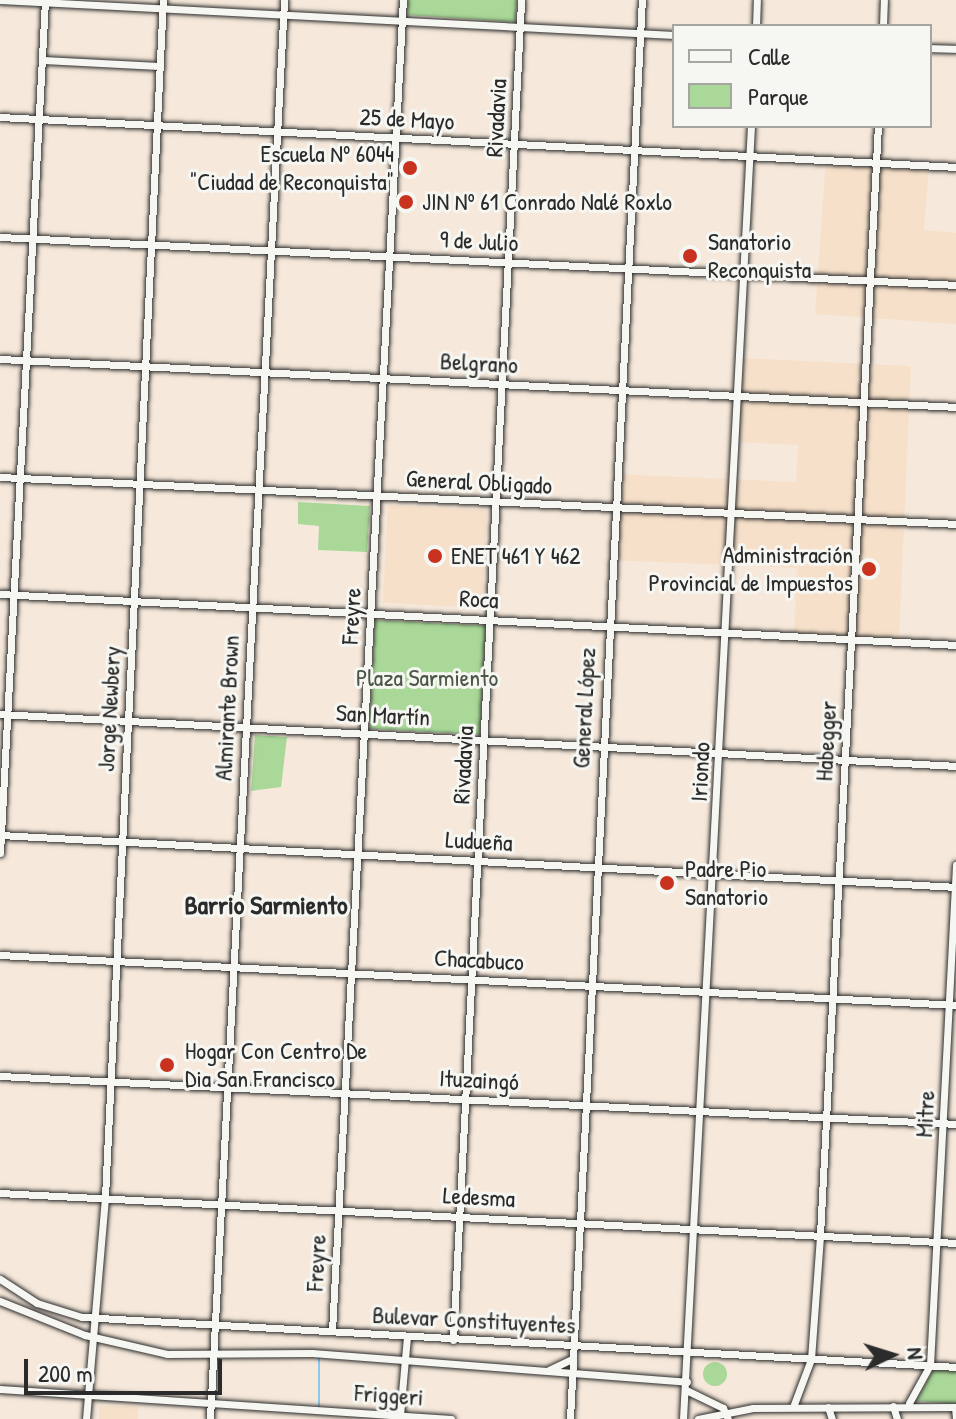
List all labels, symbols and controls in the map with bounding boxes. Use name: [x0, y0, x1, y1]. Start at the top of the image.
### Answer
legend: [672, 24, 932, 128]
text: Calle: [748, 40, 790, 72]
street label: Rivadavia: [480, 78, 512, 158]
text: Parque: [748, 80, 808, 112]
street label: 25 de Mayo: [359, 102, 455, 136]
place label: Escuela Nº 6044 "Ciudad de Reconquista": [190, 140, 394, 196]
marker: Escuela Nº 6044 "Ciudad de Reconquista": [401, 159, 419, 177]
place label: JIN Nº 61 Conrado Nalé Roxlo: [422, 188, 672, 216]
marker: JIN Nº 61 Conrado Nalé Roxlo: [397, 193, 415, 211]
street label: 9 de Julio: [439, 225, 519, 257]
place label: Sanatorio Reconquista: [708, 228, 811, 284]
marker: Sanatorio Reconquista: [679, 245, 701, 267]
street label: Belgrano: [439, 347, 519, 379]
street label: General Obligado: [405, 464, 553, 500]
place label: Administración Provincial de Impuestos: [648, 541, 853, 597]
place label: ENET 461 Y 462: [451, 542, 580, 570]
marker: ENET 461 Y 462: [426, 547, 444, 565]
marker: Administración Provincial de Impuestos: [860, 560, 878, 578]
street label: Roca: [459, 584, 499, 614]
street label: Freyre: [335, 587, 367, 645]
street label: Almirante Brown: [209, 635, 245, 781]
street label: Jorge Newbery: [91, 645, 127, 773]
street label: General López: [566, 647, 602, 769]
park label: Plaza Sarmiento: [356, 664, 498, 692]
street label: San Martín: [335, 698, 431, 732]
street label: Habegger: [810, 700, 842, 782]
street label: Rivadavia: [447, 725, 479, 805]
street label: Iriondo: [684, 741, 716, 803]
street label: Ludueña: [445, 825, 513, 857]
place label: Padre Pio Sanatorio: [685, 855, 768, 911]
marker: Padre Pio Sanatorio: [656, 872, 678, 894]
district label: Barrio Sarmiento: [185, 889, 347, 921]
street label: Chacabuco: [433, 943, 525, 977]
place label: Hogar Con Centro De Dia San Francisco: [185, 1037, 367, 1093]
marker: Hogar Con Centro De Dia San Francisco: [156, 1054, 178, 1076]
street label: Ituzaingó: [438, 1064, 520, 1096]
street label: Mitre: [909, 1090, 941, 1138]
street label: Ledesma: [442, 1181, 516, 1213]
street label: Freyre: [300, 1234, 332, 1292]
street label: Bulevar Constituyentes: [372, 1300, 576, 1340]
north arrow: [852, 1315, 932, 1395]
scale bar: [28, 1343, 226, 1393]
text: N: [901, 1346, 931, 1360]
text: 200 m: [38, 1357, 93, 1389]
street label: Friggeri: [354, 1378, 424, 1412]

